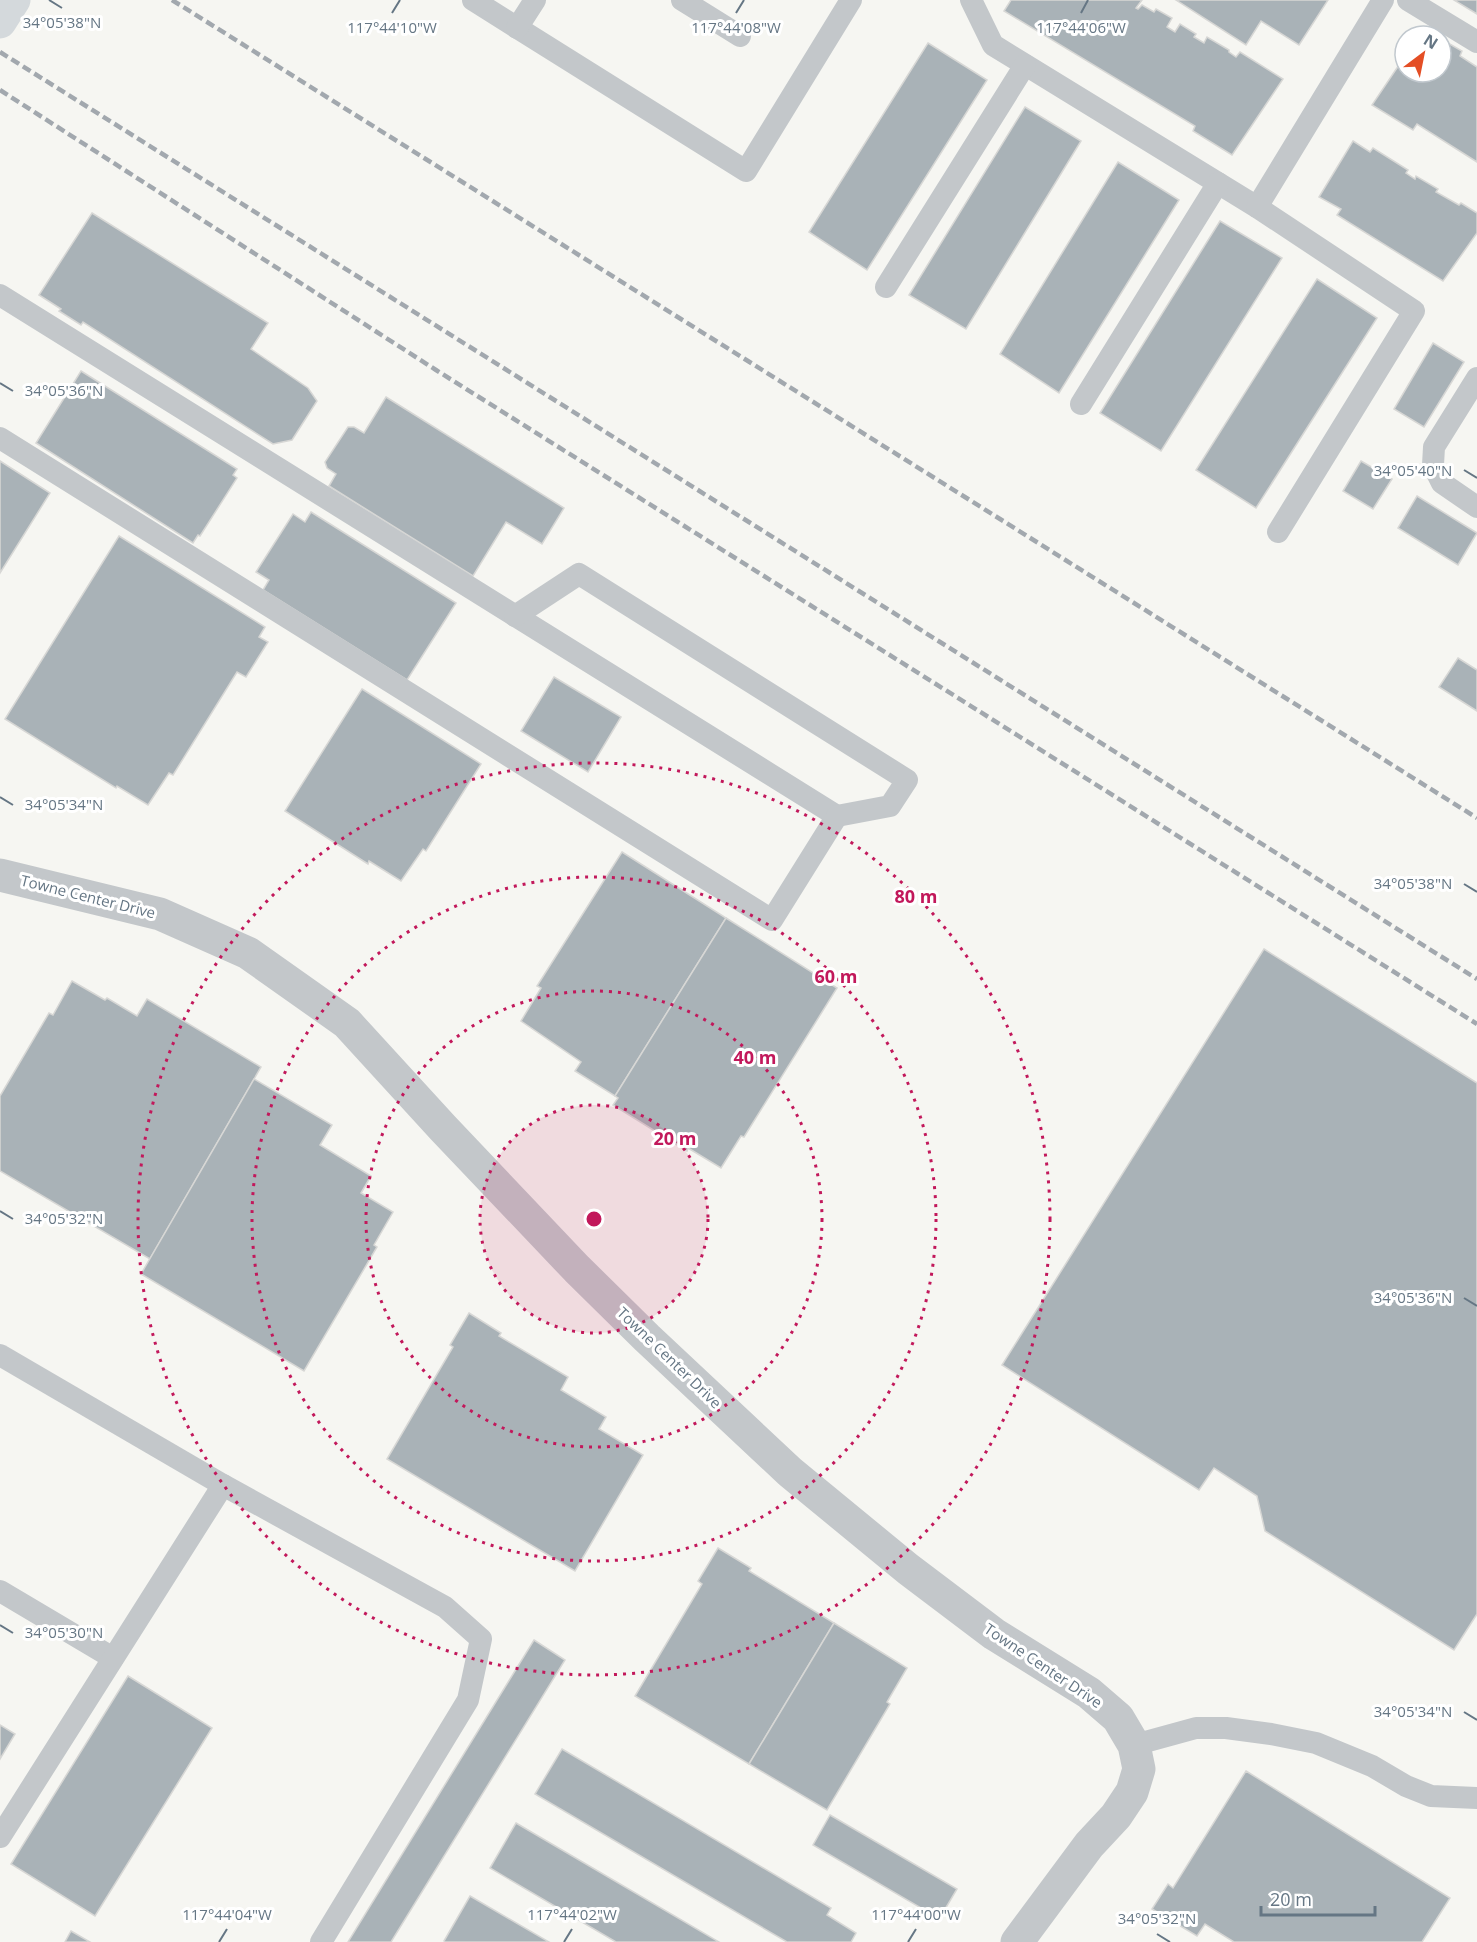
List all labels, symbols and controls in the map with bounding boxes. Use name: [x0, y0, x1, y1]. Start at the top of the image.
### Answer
text: 34°05'38"N: [23, 12, 101, 32]
text: 117°44'10"W: [347, 17, 437, 37]
text: 117°44'08"W: [691, 17, 781, 37]
text: 117°44'06"W: [1036, 17, 1126, 37]
north arrow: [1393, 24, 1453, 84]
text: N: [1420, 29, 1442, 54]
text: 34°05'36"N: [25, 380, 103, 400]
text: 34°05'40"N: [1374, 460, 1452, 480]
text: 34°05'34"N: [25, 794, 103, 814]
street label: Towne Center Drive: [19, 870, 158, 922]
text: 34°05'38"N: [1374, 873, 1452, 893]
text: 80 m: [895, 884, 937, 908]
text: 60 m: [815, 964, 857, 988]
text: 40 m: [734, 1045, 776, 1069]
text: 20 m: [654, 1126, 696, 1150]
text: 34°05'32"N: [25, 1208, 103, 1228]
centre of rings: [584, 1209, 604, 1229]
text: 34°05'36"N: [1374, 1287, 1452, 1307]
street label: Towne Center Drive: [613, 1302, 726, 1412]
street label: Towne Center Drive: [981, 1618, 1106, 1712]
text: 34°05'30"N: [25, 1622, 103, 1642]
text: 34°05'34"N: [1374, 1701, 1452, 1721]
scale bar: [1261, 1879, 1375, 1917]
text: 20 m: [1270, 1887, 1312, 1911]
text: 117°44'04"W: [182, 1904, 272, 1924]
text: 117°44'02"W: [527, 1904, 617, 1924]
text: 117°44'00"W: [871, 1904, 961, 1924]
text: 34°05'32"N: [1118, 1908, 1196, 1928]

